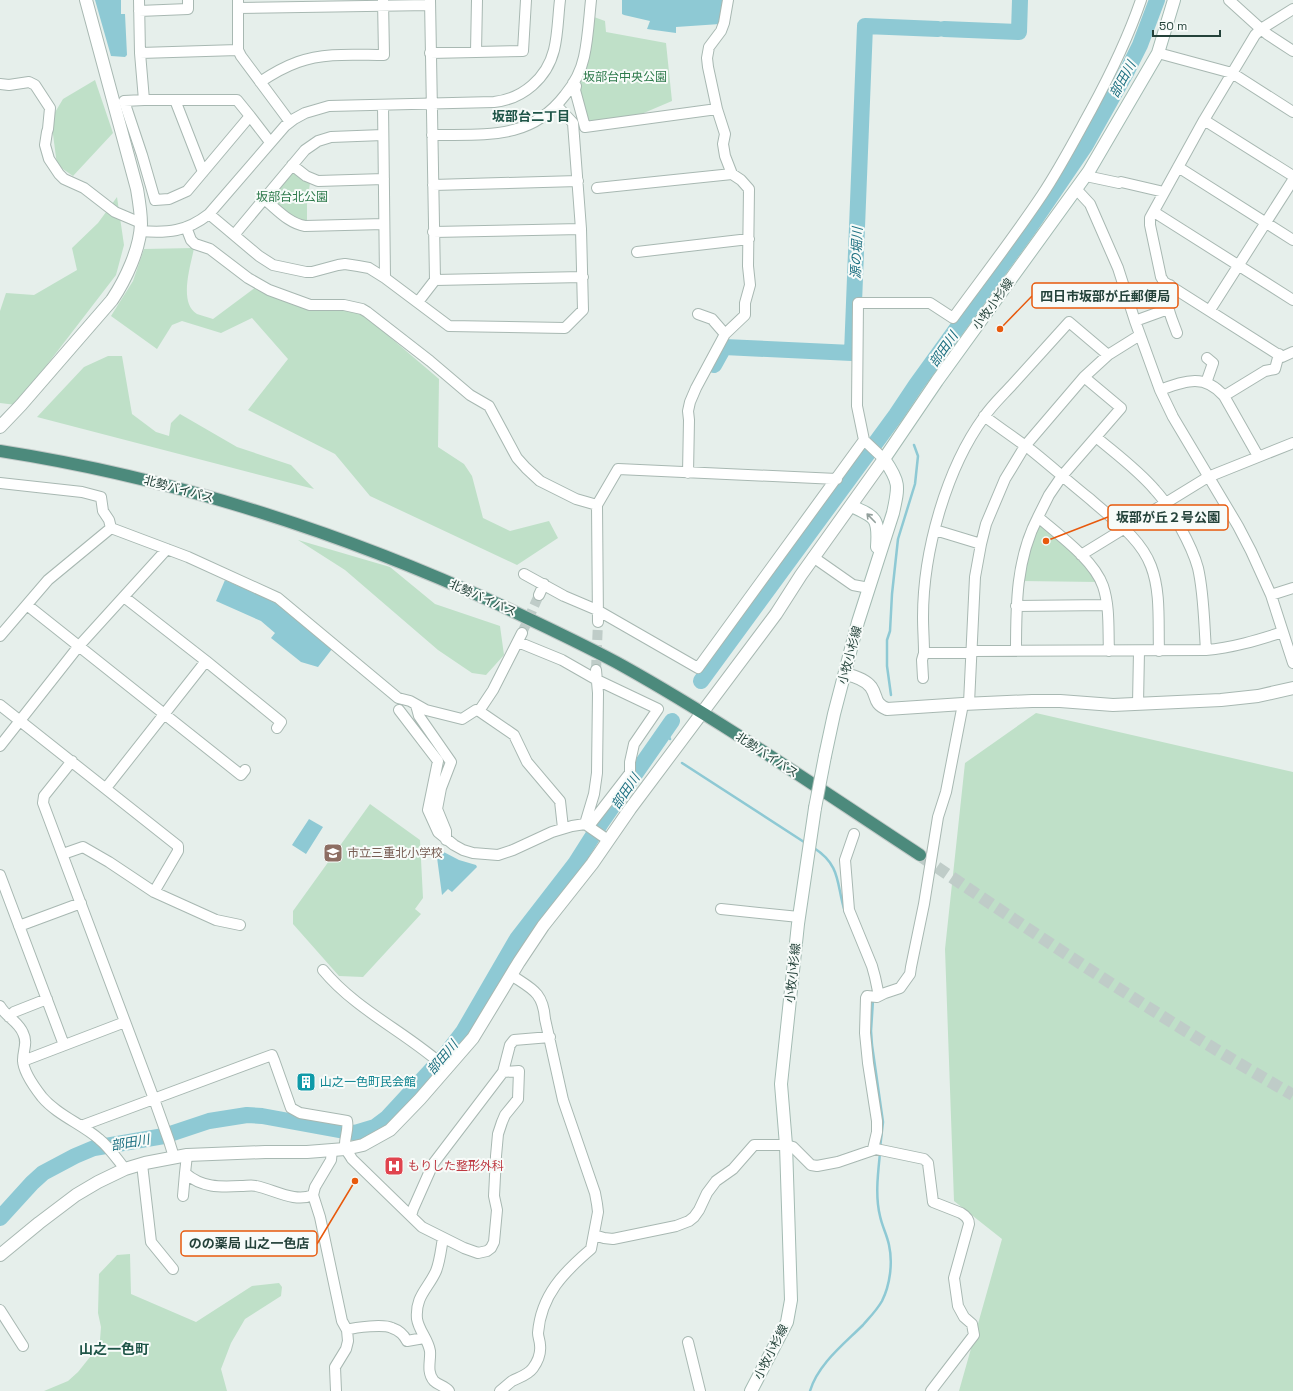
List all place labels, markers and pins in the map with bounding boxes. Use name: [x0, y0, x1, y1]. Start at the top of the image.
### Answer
callout: 四日市坂部が丘郵便局: [1032, 283, 1178, 308]
callout: 坂部が丘２号公園: [1108, 505, 1228, 530]
school or university icon: 市立三重北小学校: [322, 842, 344, 864]
place label: 市立三重北小学校: [347, 845, 443, 861]
building icon: 山之一色町民会館: [295, 1071, 317, 1093]
place label: 山之一色町民会館: [320, 1074, 416, 1090]
hospital icon: もりした整形外科: [383, 1155, 405, 1177]
place label: もりした整形外科: [408, 1158, 504, 1174]
callout: のの薬局 山之一色店: [181, 1231, 317, 1256]

